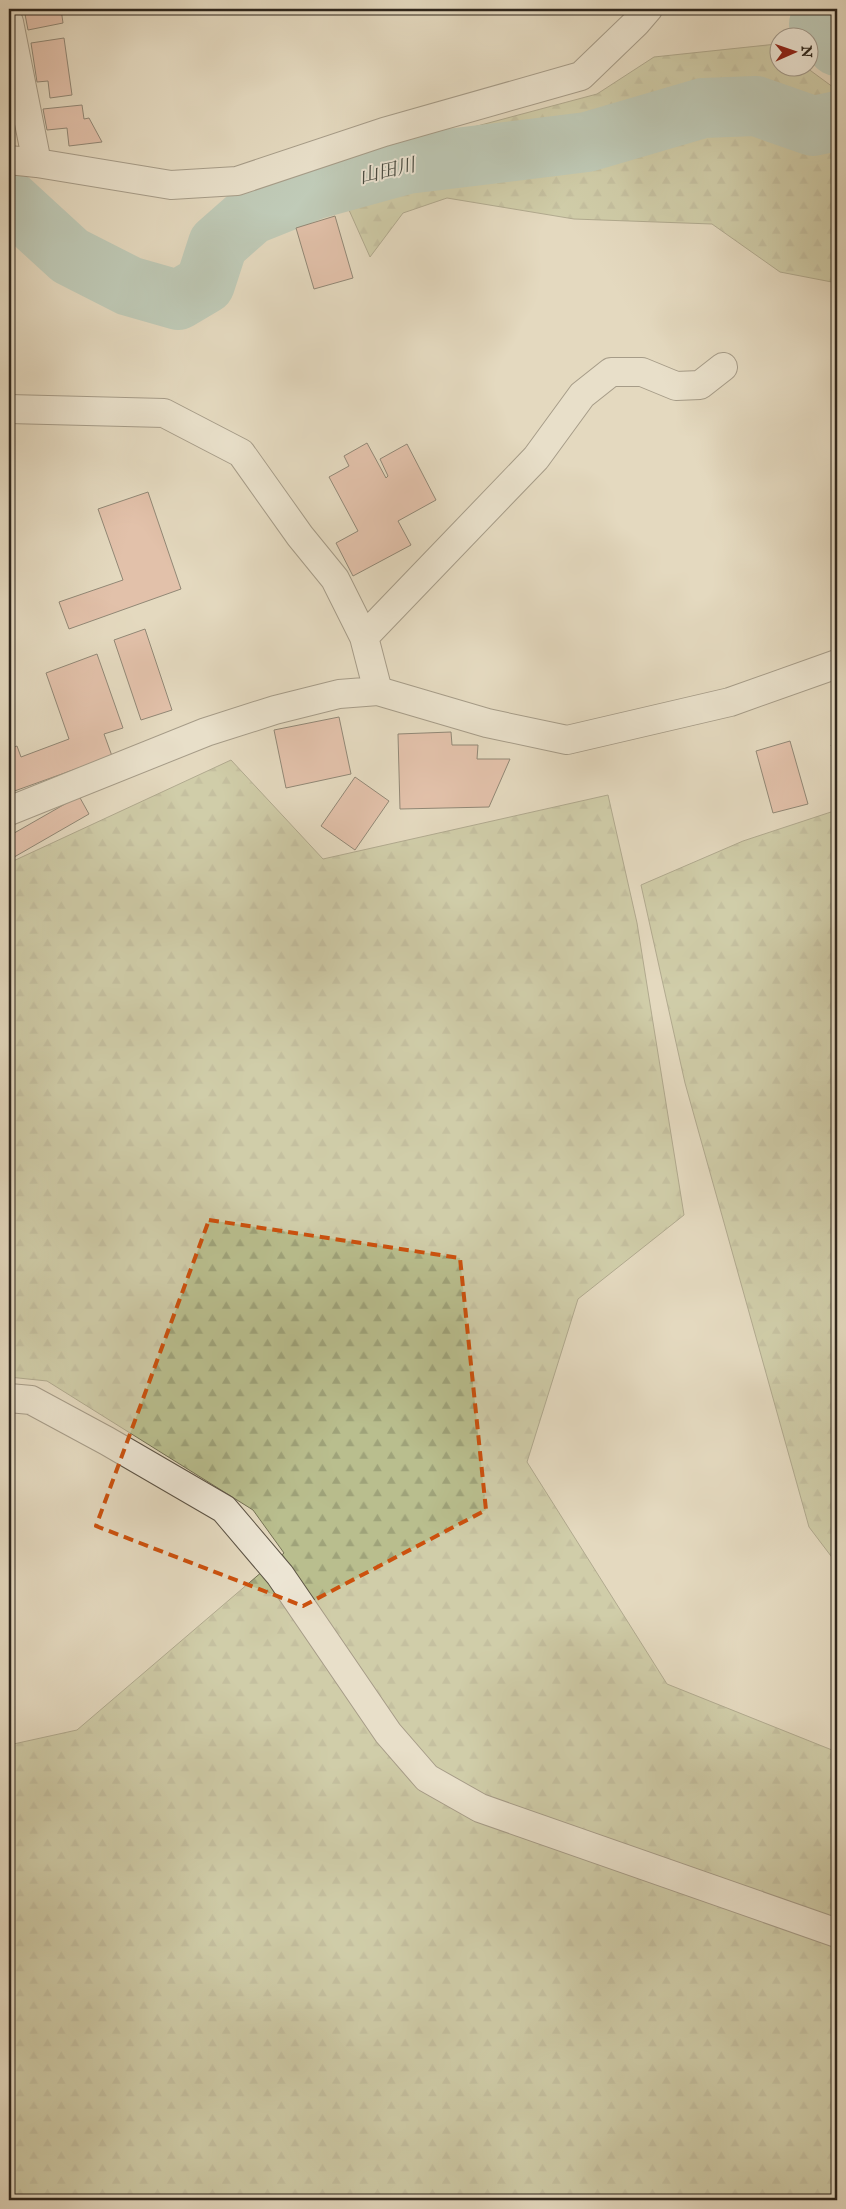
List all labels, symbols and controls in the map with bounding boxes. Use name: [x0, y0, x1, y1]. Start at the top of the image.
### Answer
north arrow: [768, 28, 818, 78]
text: N: [797, 44, 815, 58]
water label: 山田川: [357, 153, 420, 190]

